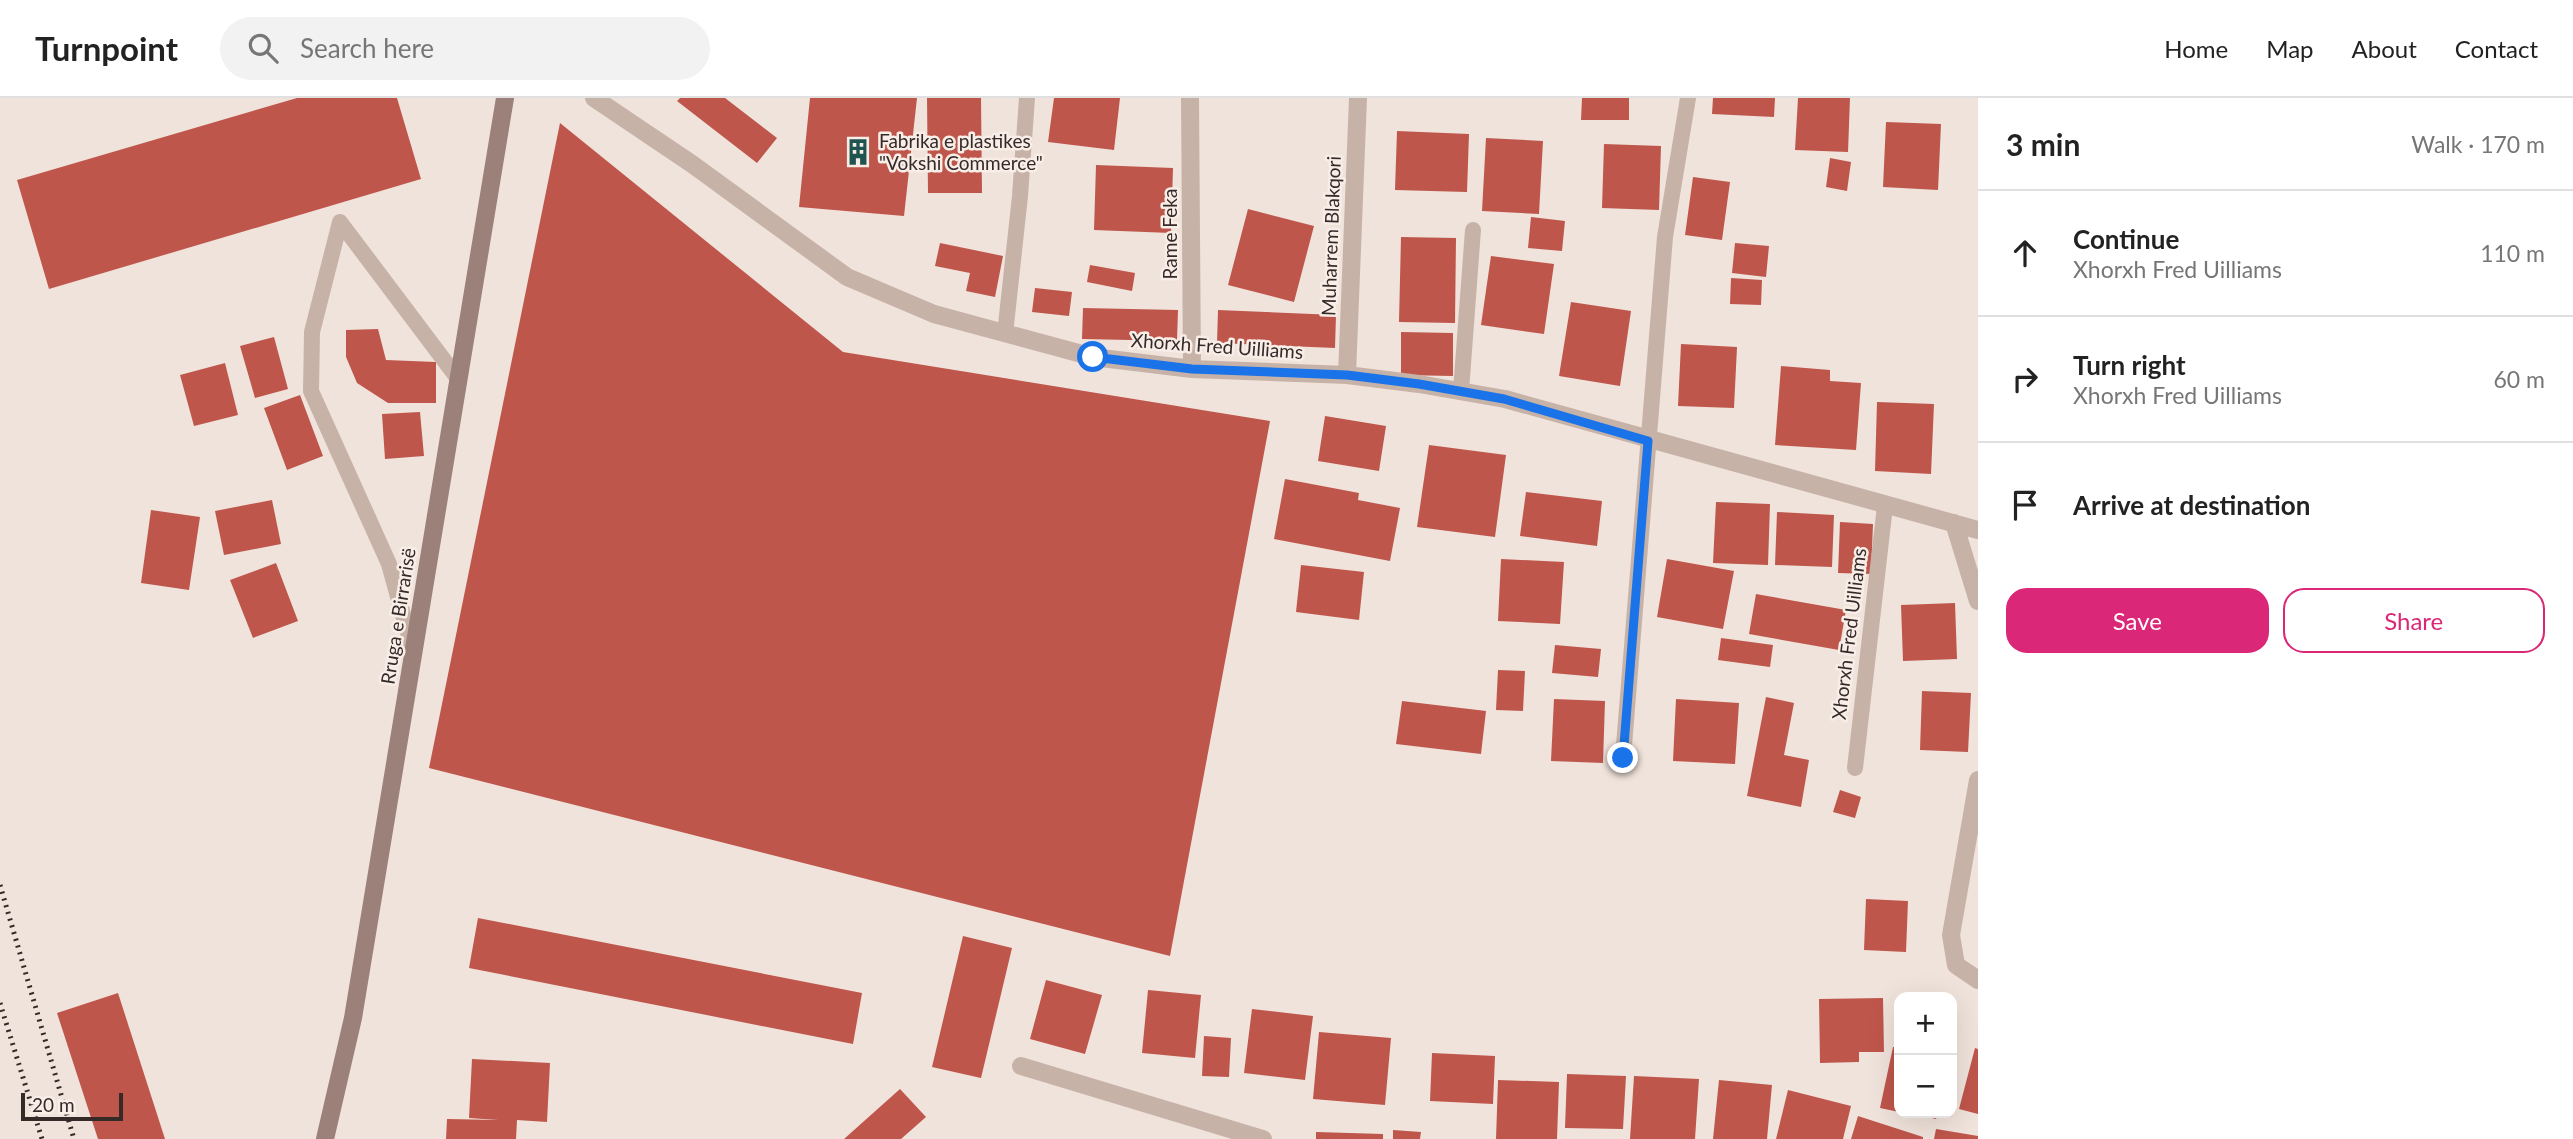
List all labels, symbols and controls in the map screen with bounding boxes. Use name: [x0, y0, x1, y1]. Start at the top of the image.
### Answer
search box: [220, 17, 710, 80]
text: Turnpoint: [35, 28, 178, 68]
icon: search: [244, 29, 282, 67]
text: Search here: [300, 32, 434, 64]
text: Home: [2164, 34, 2228, 63]
text: Map: [2266, 34, 2314, 63]
text: About: [2352, 34, 2417, 63]
text: Contact: [2455, 34, 2538, 63]
text: 3 min: [2006, 126, 2080, 162]
place label: Fabrika e plastikes "Vokshi Commerce": [879, 129, 1043, 174]
text: Walk · 170 m: [2411, 130, 2545, 158]
building icon: Fabrika e plastikes "Vokshi Commerce": [843, 137, 873, 167]
street label: Muharrem Blakqori: [1316, 156, 1345, 316]
street label: Rame Feka: [1158, 189, 1181, 279]
text: Continue: [2073, 223, 2179, 255]
icon: ahead: [2006, 234, 2044, 272]
text: 110 m: [2480, 239, 2545, 267]
text: Xhorxh Fred Uilliams: [2073, 255, 2282, 283]
street label: Xhorxh Fred Uilliams: [1130, 328, 1304, 363]
route start: [1077, 341, 1108, 372]
text: Turn right: [2073, 349, 2186, 381]
icon: right: [2006, 360, 2044, 398]
text: 60 m: [2494, 365, 2545, 393]
text: Xhorxh Fred Uilliams: [2073, 381, 2282, 409]
icon: arrive: [2006, 486, 2044, 524]
text: Arrive at destination: [2073, 489, 2310, 521]
street label: Rruga e Birrarisë: [375, 546, 420, 686]
street label: Xhorxh Fred Uilliams: [1827, 547, 1870, 721]
button: Save: [2006, 588, 2269, 653]
button: Share: [2283, 588, 2545, 653]
route end: [1607, 742, 1638, 773]
map controls: [1894, 992, 1957, 1118]
button: +: [1894, 992, 1957, 1055]
button: −: [1894, 1055, 1957, 1118]
scale bar: [21, 1090, 122, 1122]
text: 20 m: [32, 1093, 75, 1116]

